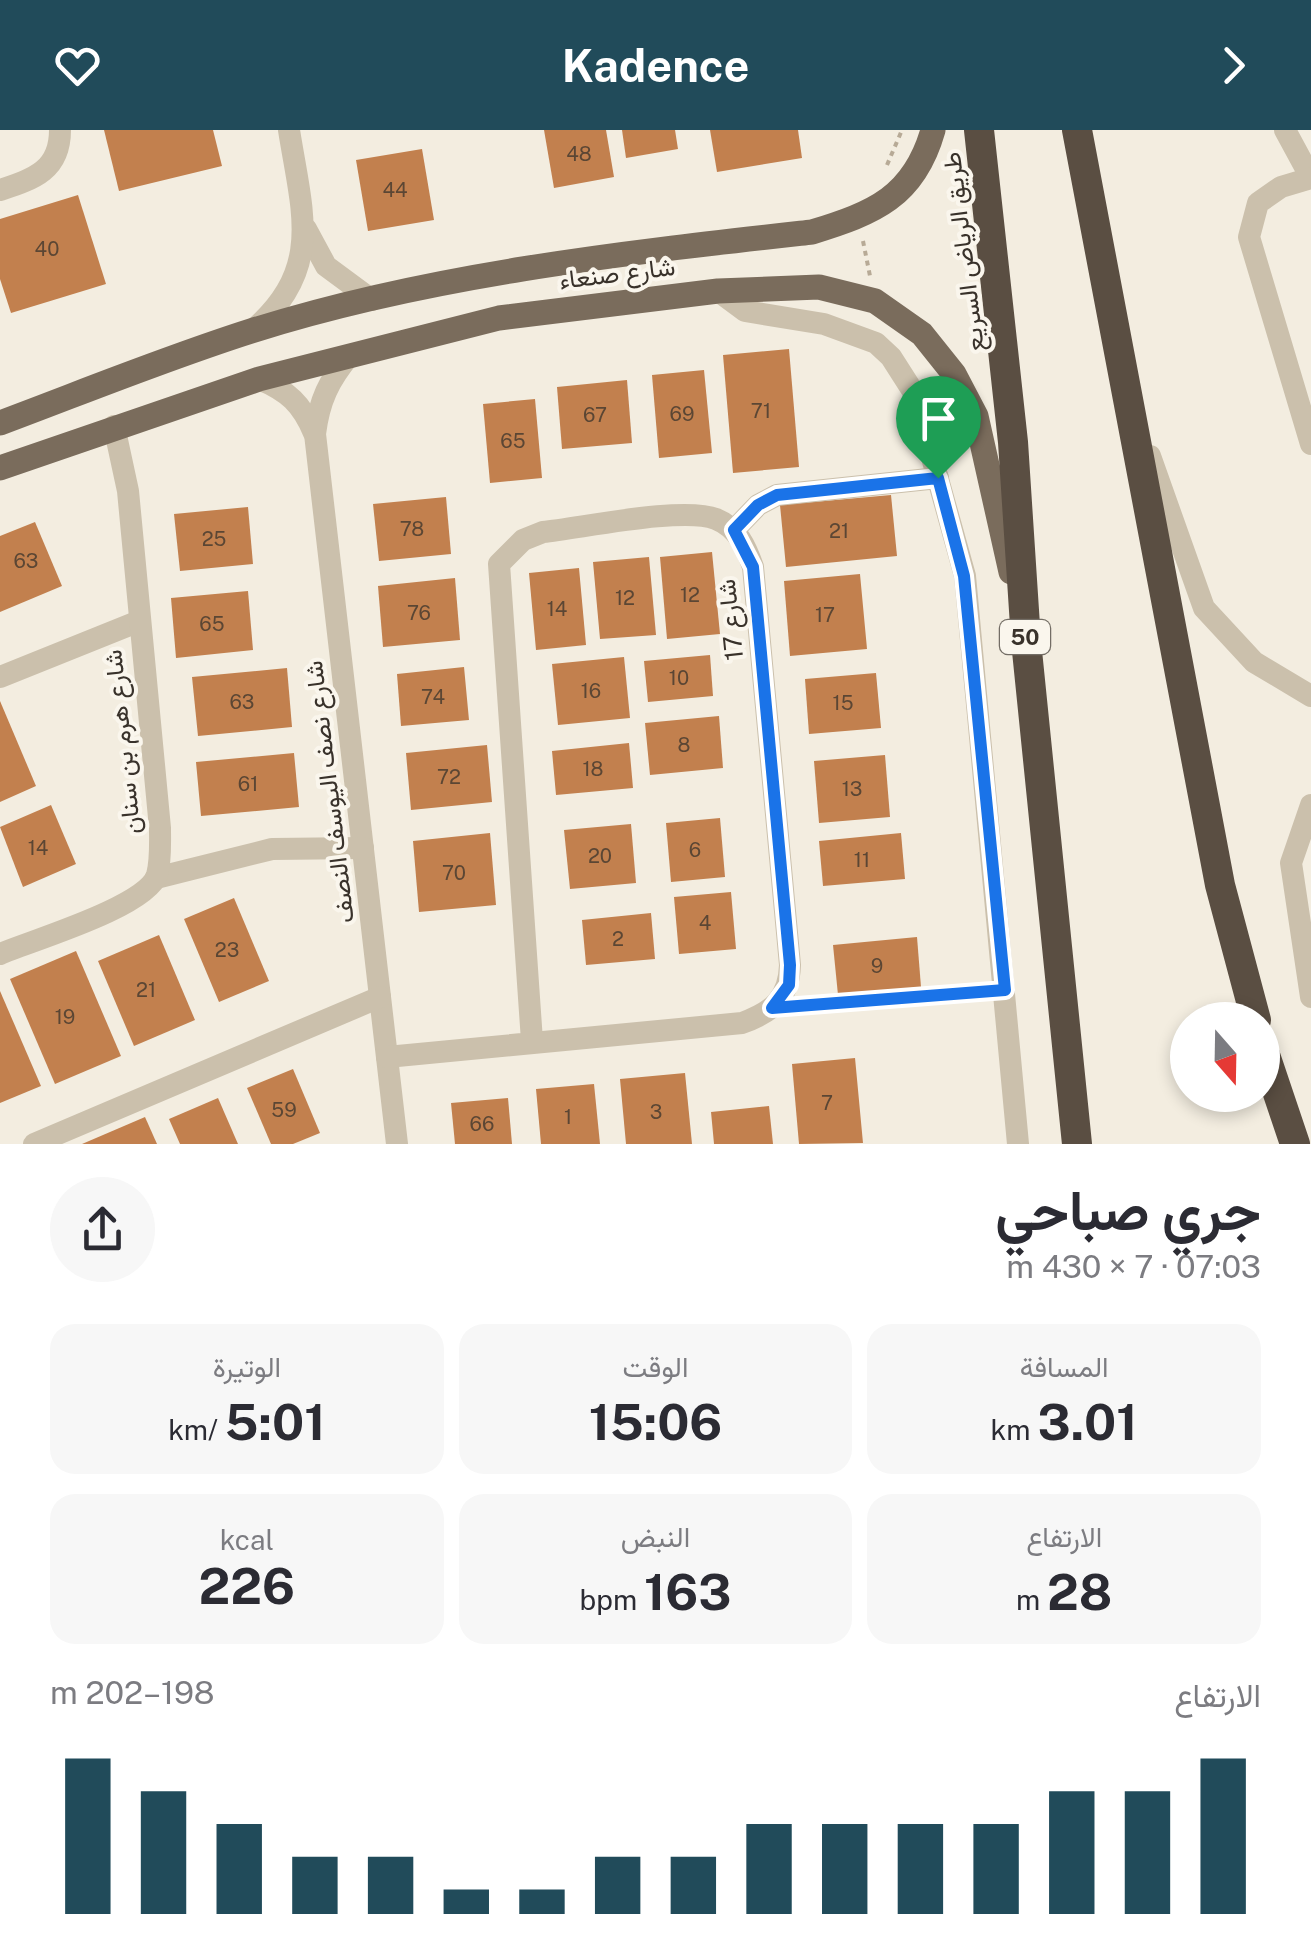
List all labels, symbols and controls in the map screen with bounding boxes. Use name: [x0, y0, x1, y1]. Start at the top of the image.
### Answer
icon: heart: [50, 38, 105, 93]
icon: forward: [1206, 38, 1261, 93]
text: Kadence: [562, 39, 749, 92]
house number: 48: [566, 142, 592, 166]
street label: طريق الرياض السريع: [936, 150, 993, 354]
house number: 44: [382, 178, 408, 202]
house number: 40: [35, 237, 59, 261]
street label: شارع صنعاء: [557, 251, 677, 297]
pin: [896, 376, 981, 479]
icon: arrive: [911, 391, 966, 446]
house number: 71: [751, 399, 771, 423]
house number: 69: [670, 402, 694, 426]
house number: 67: [583, 403, 607, 427]
house number: 65: [500, 429, 526, 453]
house number: 78: [400, 517, 424, 541]
house number: 21: [829, 519, 849, 543]
house number: 25: [202, 527, 226, 551]
house number: 63: [14, 549, 38, 573]
street label: شارع 17: [711, 578, 751, 662]
house number: 12: [680, 583, 700, 607]
house number: 12: [615, 586, 635, 610]
house number: 14: [547, 597, 567, 621]
house number: 76: [407, 601, 431, 625]
house number: 17: [815, 603, 835, 627]
house number: 65: [199, 612, 225, 636]
road number: 50: [1000, 620, 1050, 654]
street label: شارع هرم بن سنان: [97, 648, 149, 836]
street label: شارع نصف اليوسف النصف: [298, 659, 362, 925]
house number: 10: [669, 666, 689, 690]
house number: 16: [581, 679, 601, 703]
house number: 74: [421, 685, 445, 709]
house number: 63: [230, 690, 254, 714]
house number: 15: [833, 691, 853, 715]
house number: 8: [678, 733, 690, 757]
house number: 18: [582, 757, 604, 781]
house number: 72: [437, 765, 461, 789]
house number: 61: [238, 772, 258, 796]
house number: 13: [842, 777, 862, 801]
house number: 14: [28, 836, 48, 860]
house number: 6: [689, 838, 701, 862]
house number: 20: [588, 844, 612, 868]
house number: 11: [854, 848, 870, 872]
house number: 70: [442, 861, 466, 885]
house number: 4: [699, 911, 711, 935]
house number: 2: [612, 927, 624, 951]
house number: 23: [215, 938, 239, 962]
house number: 9: [871, 954, 883, 978]
house number: 21: [136, 978, 156, 1002]
north arrow: [1170, 1002, 1280, 1112]
map controls: [1170, 1002, 1280, 1112]
house number: 19: [55, 1005, 75, 1029]
house number: 7: [821, 1091, 833, 1115]
house number: 59: [271, 1098, 297, 1122]
house number: 3: [650, 1100, 662, 1124]
house number: 1: [564, 1105, 572, 1129]
house number: 66: [470, 1112, 494, 1136]
button: share: [50, 1177, 155, 1282]
text: جري صباحي: [995, 1178, 1261, 1242]
text: 07:03 · 7 × 430 m: [1006, 1248, 1261, 1285]
text: الوتيرة: [213, 1350, 281, 1383]
text: الوقت: [623, 1350, 688, 1383]
text: المسافة: [1020, 1350, 1109, 1383]
text: 5:01: [225, 1392, 326, 1451]
text: 15:06: [589, 1392, 722, 1451]
text: 3.01: [1037, 1392, 1138, 1451]
text: /km: [168, 1413, 225, 1446]
text: km: [991, 1413, 1037, 1446]
text: النبض: [621, 1520, 690, 1553]
text: الارتفاع: [1026, 1520, 1102, 1553]
text: kcal: [220, 1523, 274, 1556]
text: 226: [199, 1556, 295, 1615]
text: 163: [644, 1562, 731, 1621]
text: 28: [1047, 1562, 1112, 1621]
text: bpm: [580, 1583, 644, 1616]
text: m: [1016, 1583, 1047, 1616]
text: 198–202 m: [50, 1674, 215, 1711]
text: الارتفاع: [1174, 1677, 1261, 1714]

